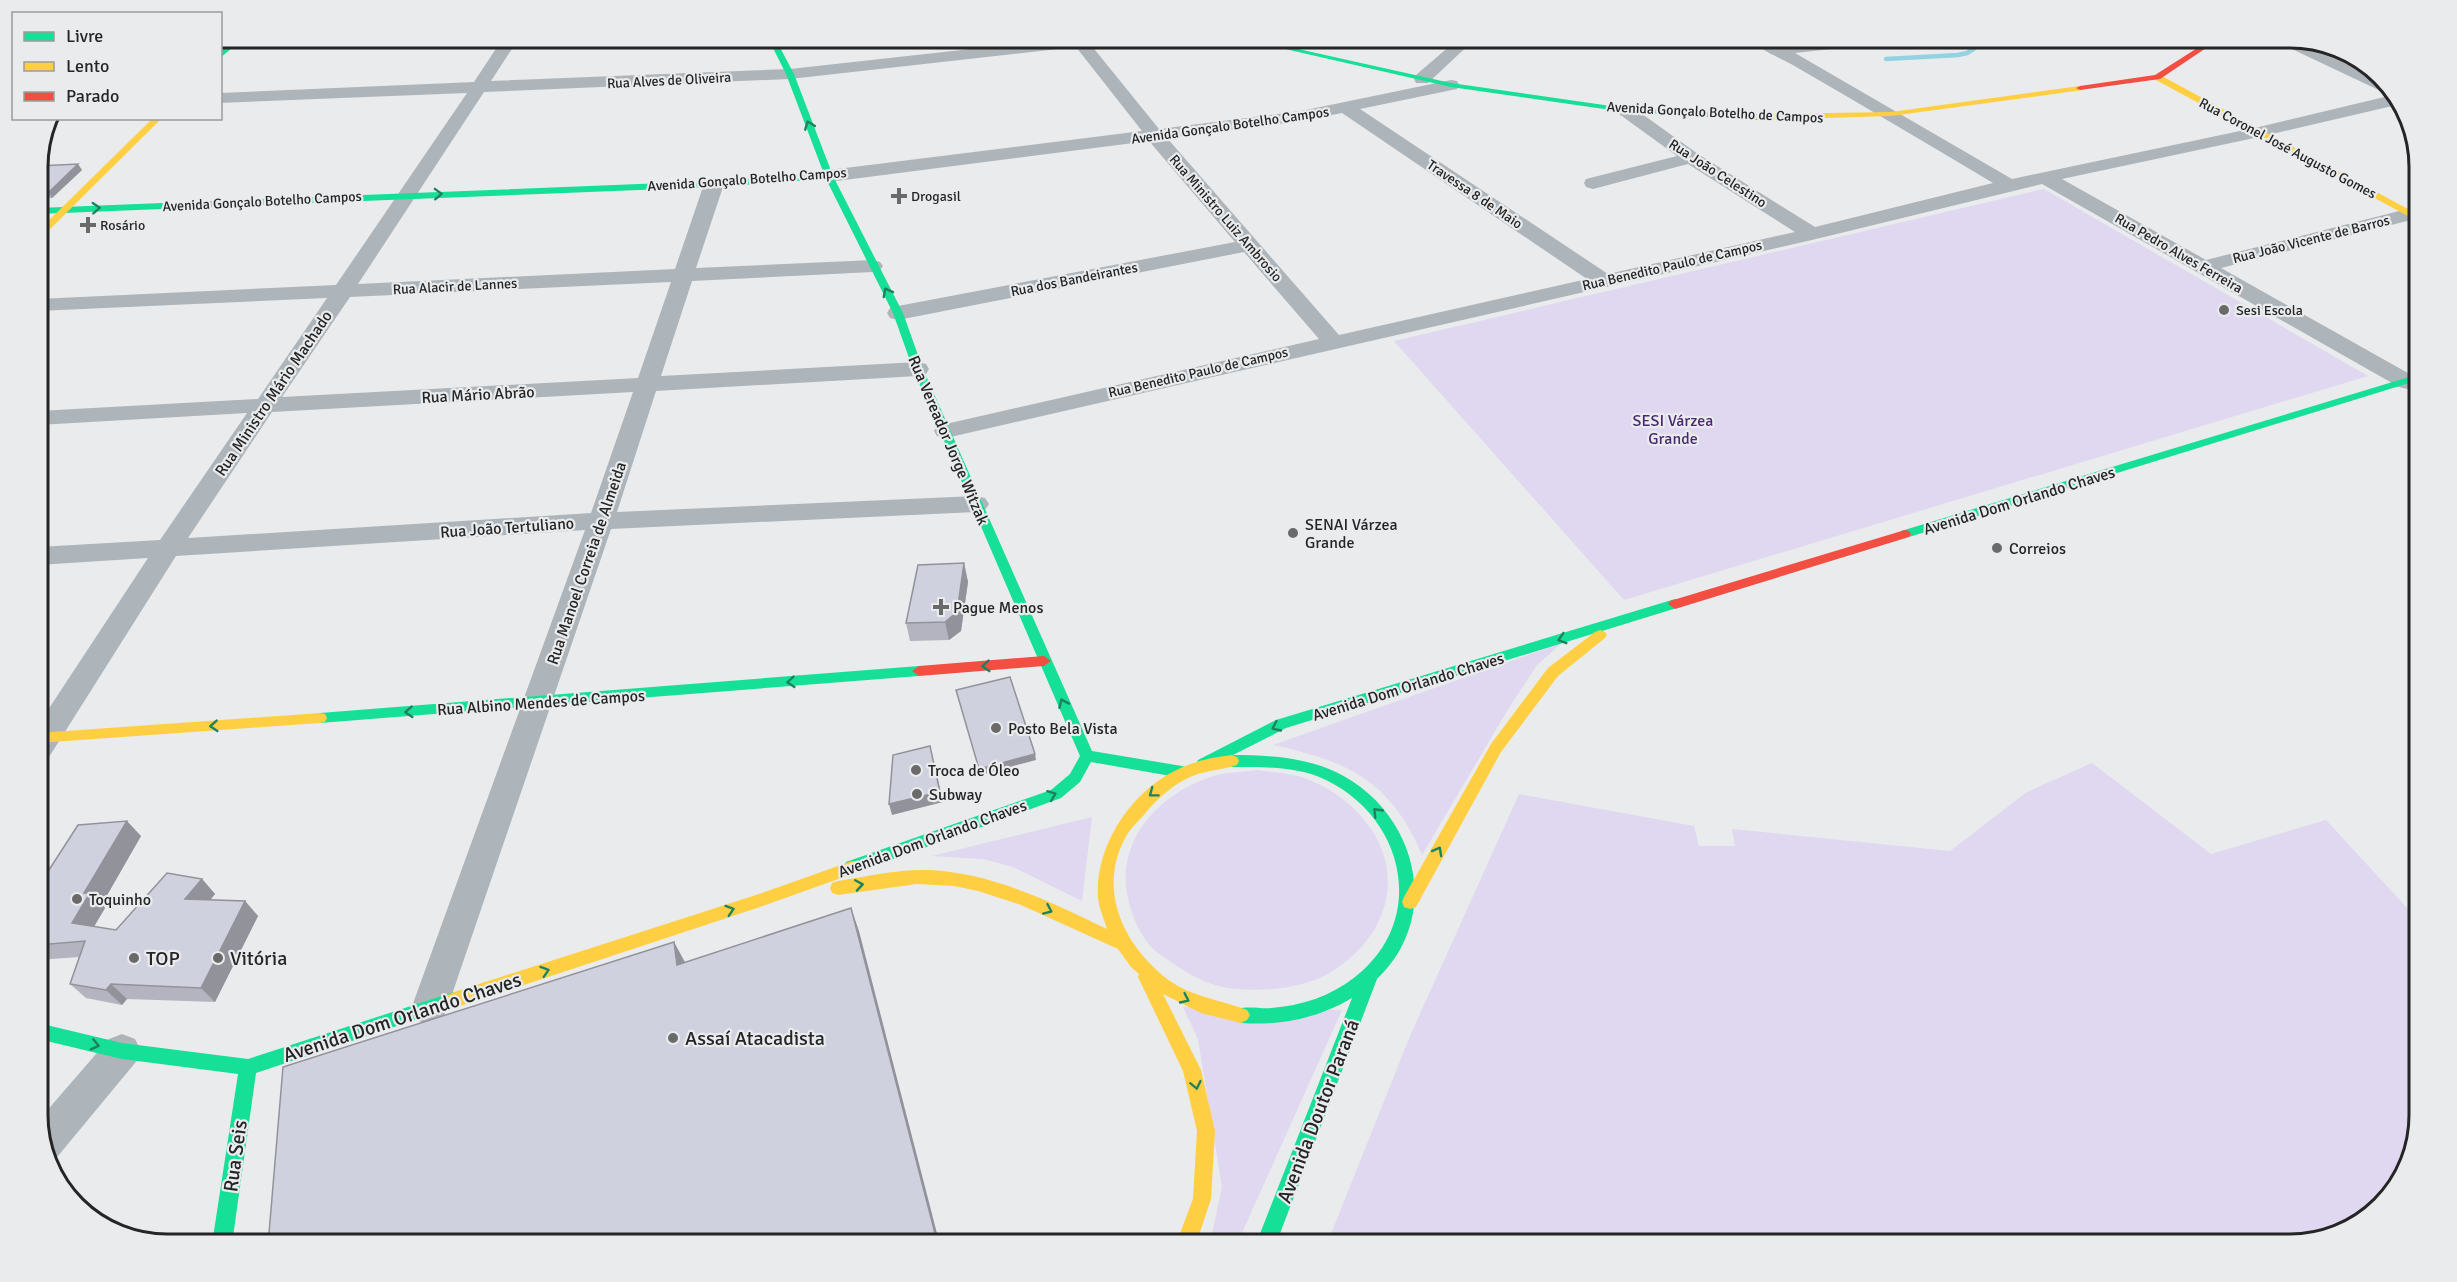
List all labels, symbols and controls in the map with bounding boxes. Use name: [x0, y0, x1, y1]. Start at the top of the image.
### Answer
legend: [12, 12, 222, 120]
text: Livre: [66, 25, 103, 47]
text: Lento: [66, 55, 109, 77]
street label: Rua Alves de Oliveira: [607, 69, 732, 92]
text: Parado: [66, 85, 119, 107]
street label: Rua Coronel José Augusto Gomes: [2196, 94, 2379, 202]
street label: Avenida Gonçalo Botelho de Campos: [1606, 98, 1824, 127]
street label: Avenida Gonçalo Botelho Campos: [1130, 103, 1330, 148]
one-way arrow: [804, 120, 816, 131]
street label: Rua João Celestino: [1666, 135, 1770, 211]
street label: Rua Ministro Luiz Ambrosio: [1166, 151, 1285, 285]
street label: Travessa 8 de Maio: [1424, 156, 1526, 233]
street label: Avenida Gonçalo Botelho Campos: [647, 164, 847, 195]
one-way arrow: [433, 187, 442, 200]
street label: Avenida Gonçalo Botelho Campos: [162, 188, 362, 215]
place label: Drogasil: [911, 188, 961, 205]
marker: Drogasil: [892, 189, 906, 203]
one-way arrow: [92, 202, 101, 215]
street label: Rua Pedro Alves Ferreira: [2112, 210, 2246, 297]
street label: Rua João Vicente de Barros: [2231, 212, 2391, 267]
place label: Rosário: [100, 217, 145, 234]
marker: Rosário: [81, 218, 95, 232]
street label: Rua Benedito Paulo de Campos: [1581, 237, 1764, 294]
street label: Rua dos Bandeirantes: [1009, 259, 1139, 300]
street label: Rua Alacir de Lannes: [392, 275, 518, 298]
one-way arrow: [883, 288, 894, 299]
place label: Sesi Escola: [2236, 302, 2303, 319]
marker: Sesi Escola: [2217, 303, 2231, 317]
street label: Rua Ministro Mário Machado: [211, 307, 337, 480]
street label: Rua Benedito Paulo de Campos: [1107, 344, 1290, 401]
street label: Rua Vereador Jorge Witzak: [903, 353, 993, 528]
street label: Rua Mário Abrão: [421, 382, 535, 408]
park label: SESI Várzea Grande: [1633, 411, 1713, 449]
street label: Rua Manoel Correia de Almeida: [543, 459, 631, 667]
street label: Avenida Dom Orlando Chaves: [1921, 462, 2118, 540]
street label: Rua João Tertuliano: [439, 513, 575, 543]
place label: SENAI Várzea Grande: [1305, 515, 1398, 553]
marker: SENAI Várzea Grande: [1286, 526, 1300, 540]
place label: Correios: [2009, 539, 2066, 559]
marker: Correios: [1990, 541, 2004, 555]
place label: Pague Menos: [953, 598, 1043, 618]
marker: Pague Menos: [934, 600, 948, 614]
one-way arrow: [1557, 632, 1568, 644]
street label: Avenida Dom Orlando Chaves: [1310, 648, 1507, 726]
one-way arrow: [981, 659, 990, 672]
one-way arrow: [787, 675, 796, 688]
street label: Rua Albino Mendes de Campos: [437, 686, 646, 720]
one-way arrow: [1059, 698, 1071, 709]
one-way arrow: [404, 705, 413, 718]
one-way arrow: [210, 719, 219, 732]
place label: Posto Bela Vista: [1008, 719, 1118, 739]
one-way arrow: [1271, 719, 1282, 731]
marker: Posto Bela Vista: [989, 721, 1003, 735]
place label: Troca de Óleo: [928, 761, 1020, 781]
marker: Troca de Óleo: [909, 763, 923, 777]
place label: Subway: [929, 785, 982, 805]
one-way arrow: [1148, 786, 1159, 797]
marker: Subway: [910, 787, 924, 801]
one-way arrow: [1045, 790, 1056, 802]
street label: Avenida Dom Orlando Chaves: [835, 795, 1029, 882]
one-way arrow: [1373, 808, 1384, 818]
one-way arrow: [1431, 847, 1443, 857]
one-way arrow: [854, 879, 863, 891]
place label: Toquinho: [89, 890, 151, 910]
marker: Toquinho: [70, 892, 84, 906]
one-way arrow: [1041, 903, 1052, 915]
one-way arrow: [724, 905, 735, 917]
place label: TOP: [146, 946, 180, 971]
place label: Vitória: [230, 946, 287, 971]
marker: TOP: [127, 951, 141, 965]
marker: Vitória: [211, 951, 225, 965]
one-way arrow: [539, 966, 550, 978]
street label: Avenida Dom Orlando Chaves: [280, 967, 525, 1068]
one-way arrow: [1179, 992, 1190, 1004]
street label: Avenida Doutor Paraná: [1272, 1016, 1365, 1207]
place label: Assaí Atacadista: [685, 1026, 825, 1051]
marker: Assaí Atacadista: [666, 1031, 680, 1045]
one-way arrow: [90, 1037, 100, 1050]
one-way arrow: [1189, 1080, 1202, 1090]
street label: Rua Seis: [218, 1118, 253, 1194]

